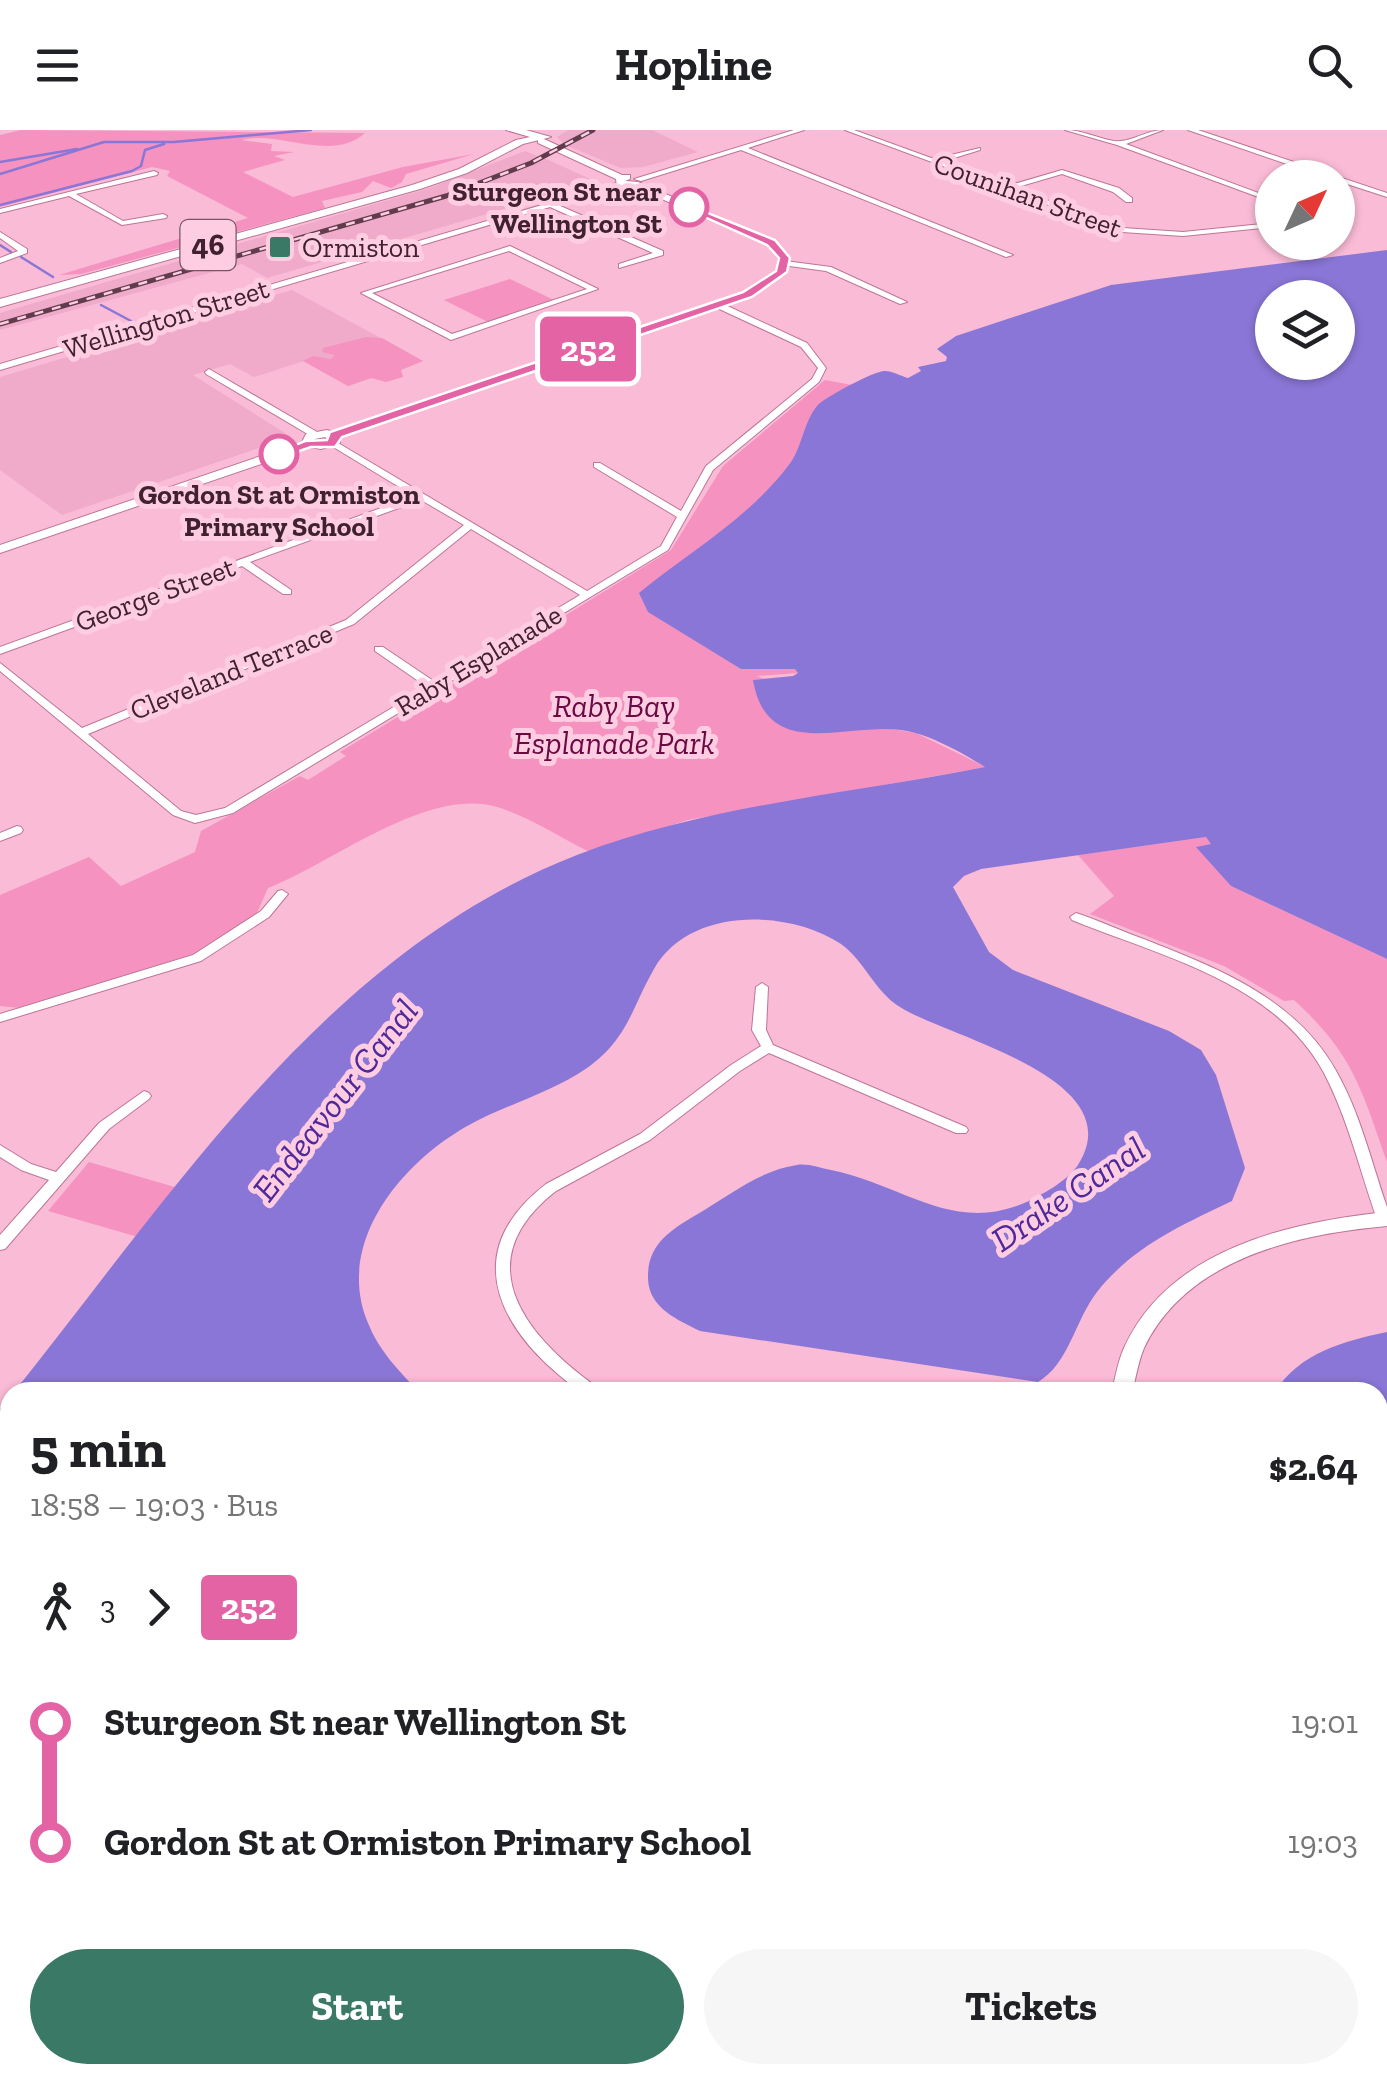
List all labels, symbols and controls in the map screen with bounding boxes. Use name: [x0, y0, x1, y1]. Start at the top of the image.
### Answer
icon: menu: [30, 38, 85, 93]
text: Hopline: [615, 38, 772, 92]
icon: search: [1302, 38, 1357, 93]
street label: Counihan Street: [929, 146, 1127, 245]
north arrow: [1255, 160, 1355, 260]
map controls: [1255, 160, 1355, 380]
place label: Sturgeon St near Wellington St: [452, 175, 663, 240]
marker: Sturgeon St near Wellington St: [670, 188, 708, 226]
road number: 46: [180, 220, 236, 270]
place label: Ormiston: [302, 231, 419, 264]
marker: Ormiston: [267, 234, 293, 260]
street label: Wellington Street: [59, 271, 273, 365]
button: layers: [1255, 280, 1355, 380]
line badge: 252: [530, 316, 646, 382]
text: 252: [560, 328, 616, 370]
marker: Gordon St at Ormiston Primary School: [260, 435, 298, 473]
place label: Gordon St at Ormiston Primary School: [138, 478, 420, 543]
street label: George Street: [71, 550, 240, 639]
street label: Raby Esplanade: [389, 598, 568, 723]
street label: Cleveland Terrace: [125, 616, 337, 727]
park label: Raby Bay Esplanade Park: [513, 687, 715, 762]
water label: Endeavour Canal: [243, 991, 427, 1209]
water label: Drake Canal: [983, 1127, 1153, 1261]
text: 5 min: [30, 1415, 166, 1481]
text: $2.64: [1269, 1444, 1358, 1490]
text: 18:58 – 19:03 · Bus: [30, 1486, 278, 1524]
icon: walk: [30, 1580, 85, 1635]
icon: forward: [131, 1580, 186, 1635]
text: 252: [221, 1586, 277, 1628]
text: 3: [100, 1588, 116, 1626]
text: Sturgeon St near Wellington St: [104, 1699, 626, 1745]
text: 19:01: [1291, 1703, 1358, 1741]
text: Gordon St at Ormiston Primary School: [104, 1819, 751, 1865]
text: 19:03: [1287, 1823, 1358, 1861]
button: Start: [30, 1949, 684, 2064]
button: Tickets: [704, 1949, 1358, 2064]

